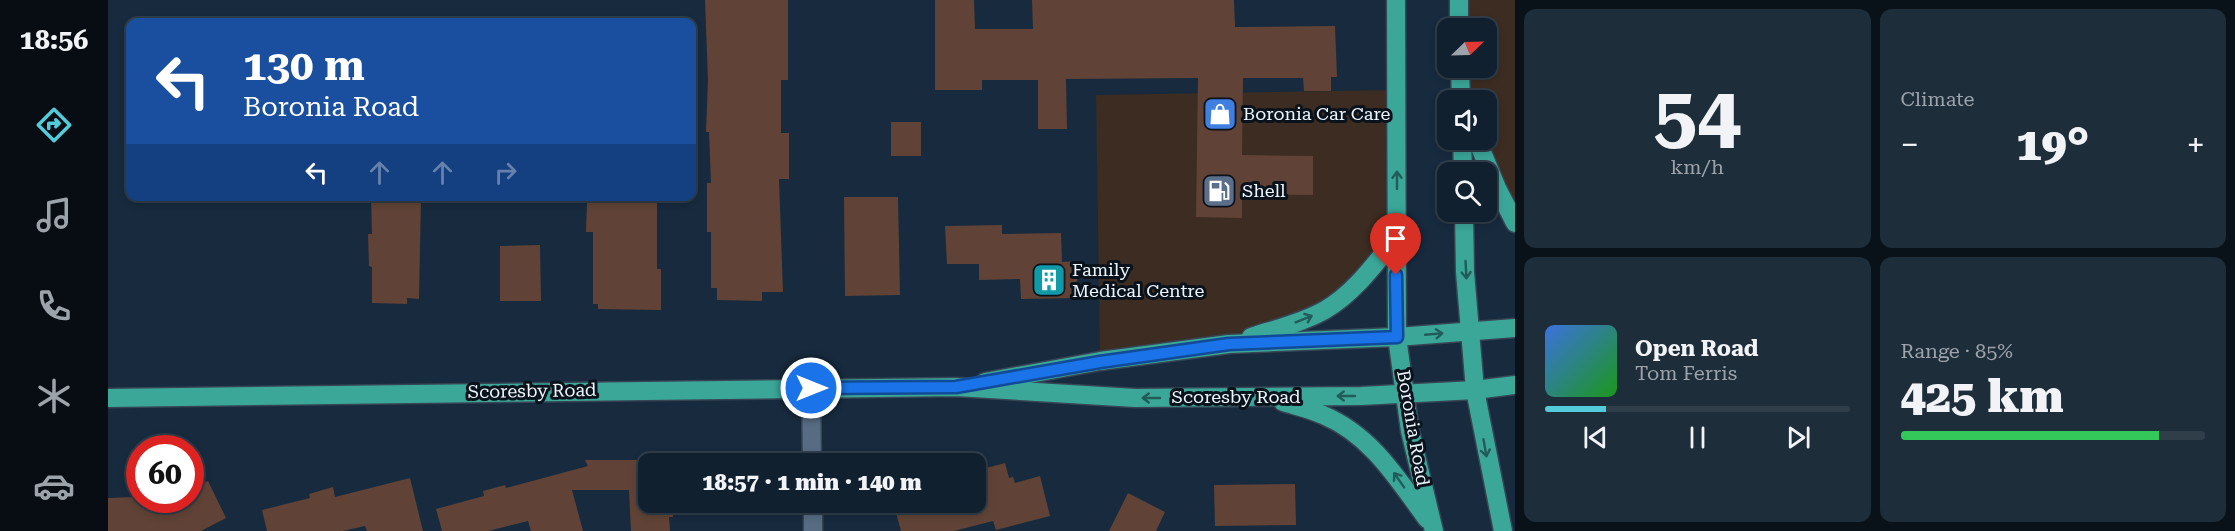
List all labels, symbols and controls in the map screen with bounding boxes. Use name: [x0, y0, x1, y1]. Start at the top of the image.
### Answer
north arrow: [1437, 18, 1497, 78]
map controls: [1437, 18, 1497, 222]
text: 18:56: [20, 24, 88, 56]
text: 130 m: [243, 41, 365, 90]
icon: left: [144, 42, 222, 120]
text: 54: [1654, 70, 1741, 161]
text: Climate: [1901, 87, 1975, 111]
button: sound: [1437, 90, 1497, 150]
text: Boronia Road: [243, 91, 419, 123]
shop icon: Boronia Car Care: [1202, 96, 1238, 132]
place label: Boronia Car Care: [1243, 103, 1391, 124]
icon: directions: [33, 104, 75, 146]
text: 19°: [2016, 118, 2089, 171]
text: −: [1901, 125, 1919, 164]
text: +: [2187, 125, 2205, 164]
text: km/h: [1670, 155, 1724, 179]
icon: left: [300, 156, 333, 189]
icon: ahead: [363, 156, 396, 189]
icon: ahead: [426, 156, 459, 189]
icon: right: [489, 156, 522, 189]
button: search: [1437, 162, 1497, 222]
one-way arrow: [1391, 170, 1402, 190]
fuel station icon: Shell: [1201, 173, 1237, 209]
place label: Shell: [1242, 180, 1286, 201]
icon: music: [33, 194, 75, 236]
pin: [1370, 213, 1421, 275]
icon: arrive: [1379, 222, 1412, 255]
place label: Family Medical Centre: [1072, 259, 1205, 301]
one-way arrow: [1460, 259, 1471, 279]
building icon: Family Medical Centre: [1031, 262, 1067, 298]
icon: phone: [33, 285, 75, 327]
one-way arrow: [1295, 313, 1313, 324]
one-way arrow: [1423, 328, 1443, 339]
text: Open Road: [1635, 336, 1758, 361]
text: Range · 85%: [1901, 339, 2013, 363]
position arrow: [779, 356, 843, 420]
text: Tom Ferris: [1635, 361, 1737, 385]
street label: Boronia Road: [1393, 368, 1434, 488]
text: 425 km: [1901, 370, 2064, 423]
icon: climate: [33, 375, 75, 417]
street label: Scoresby Road: [467, 379, 597, 402]
street label: Scoresby Road: [1172, 386, 1301, 407]
one-way arrow: [1337, 390, 1357, 402]
one-way arrow: [1142, 392, 1162, 404]
icon: previous: [1579, 421, 1612, 454]
icon: pause: [1681, 421, 1714, 454]
icon: next: [1782, 421, 1815, 454]
speed limit sign: 60: [126, 435, 204, 513]
one-way arrow: [1480, 438, 1491, 457]
icon: car: [33, 465, 75, 507]
text: 18:57 · 1 min · 140 m: [702, 470, 922, 495]
one-way arrow: [1393, 472, 1405, 488]

